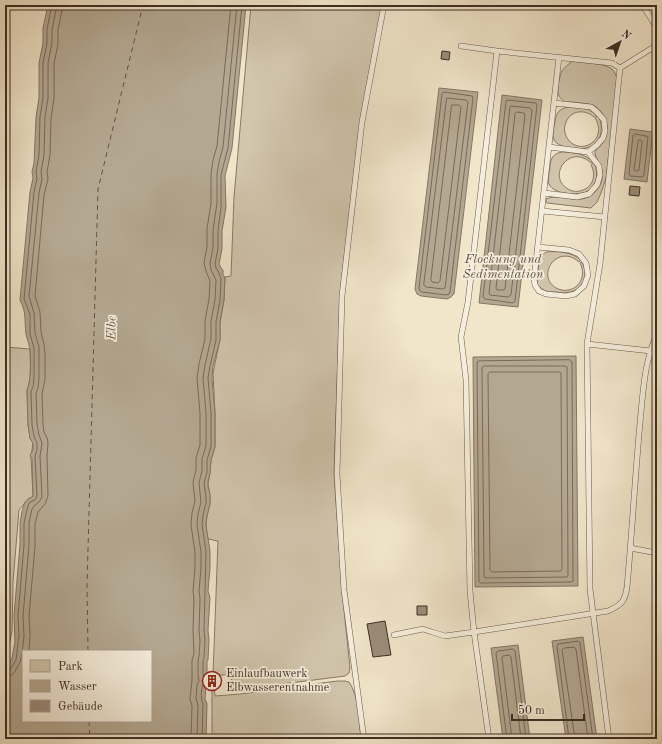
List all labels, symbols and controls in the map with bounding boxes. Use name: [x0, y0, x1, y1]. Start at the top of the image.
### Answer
north arrow: [600, 22, 640, 62]
text: N: [619, 29, 633, 43]
water label: Flockung und Sedimentation: [463, 253, 544, 281]
water label: Elbe: [105, 316, 119, 341]
legend: [22, 650, 152, 722]
text: Park: [58, 661, 83, 673]
place label: Einlaufbauwerk Elbwasserentnahme: [226, 668, 330, 694]
building icon: Einlaufbauwerk Elbwasserentnahme: [201, 670, 223, 692]
text: Wasser: [58, 681, 97, 693]
scale bar: [512, 696, 584, 722]
text: Gebäude: [58, 701, 103, 713]
text: 50 m: [518, 704, 545, 717]

